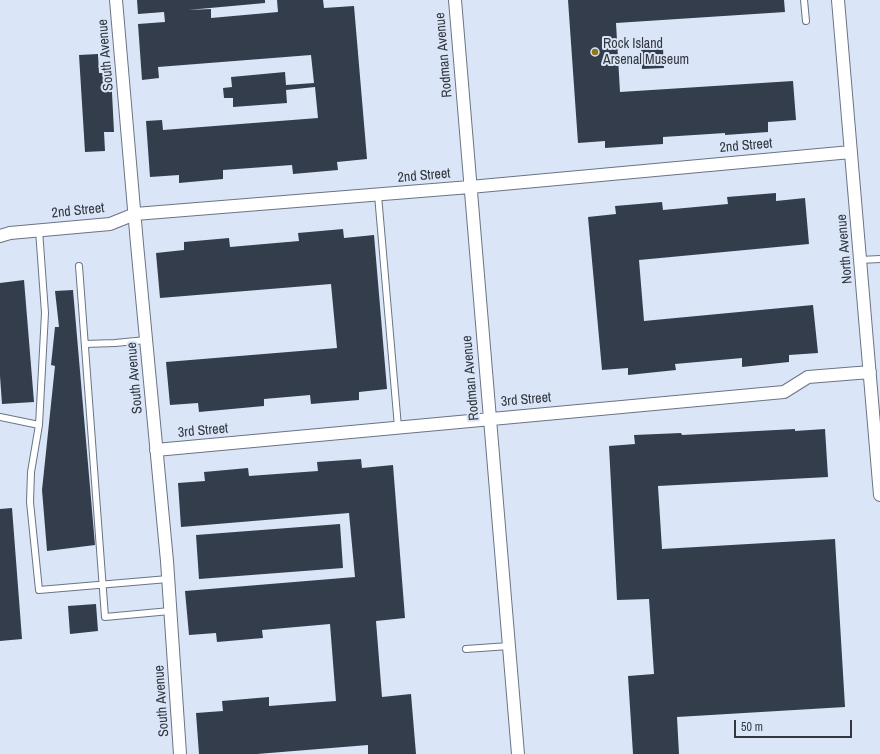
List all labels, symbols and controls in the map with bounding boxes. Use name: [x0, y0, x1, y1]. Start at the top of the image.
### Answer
street label: Rodman Avenue: [432, 12, 456, 98]
street label: South Avenue: [94, 18, 118, 92]
place label: Rock Island Arsenal Museum: [603, 36, 689, 68]
marker: Rock Island Arsenal Museum: [590, 47, 600, 57]
street label: 2nd Street: [719, 135, 773, 157]
street label: 2nd Street: [397, 165, 451, 187]
street label: 2nd Street: [51, 200, 105, 222]
street label: North Avenue: [834, 213, 856, 285]
street label: Rodman Avenue: [459, 335, 483, 421]
street label: South Avenue: [123, 341, 147, 415]
street label: 3rd Street: [500, 389, 552, 411]
street label: 3rd Street: [177, 420, 229, 442]
street label: South Avenue: [151, 665, 173, 737]
scale bar: [736, 712, 854, 738]
text: 50 m: [741, 719, 763, 735]

